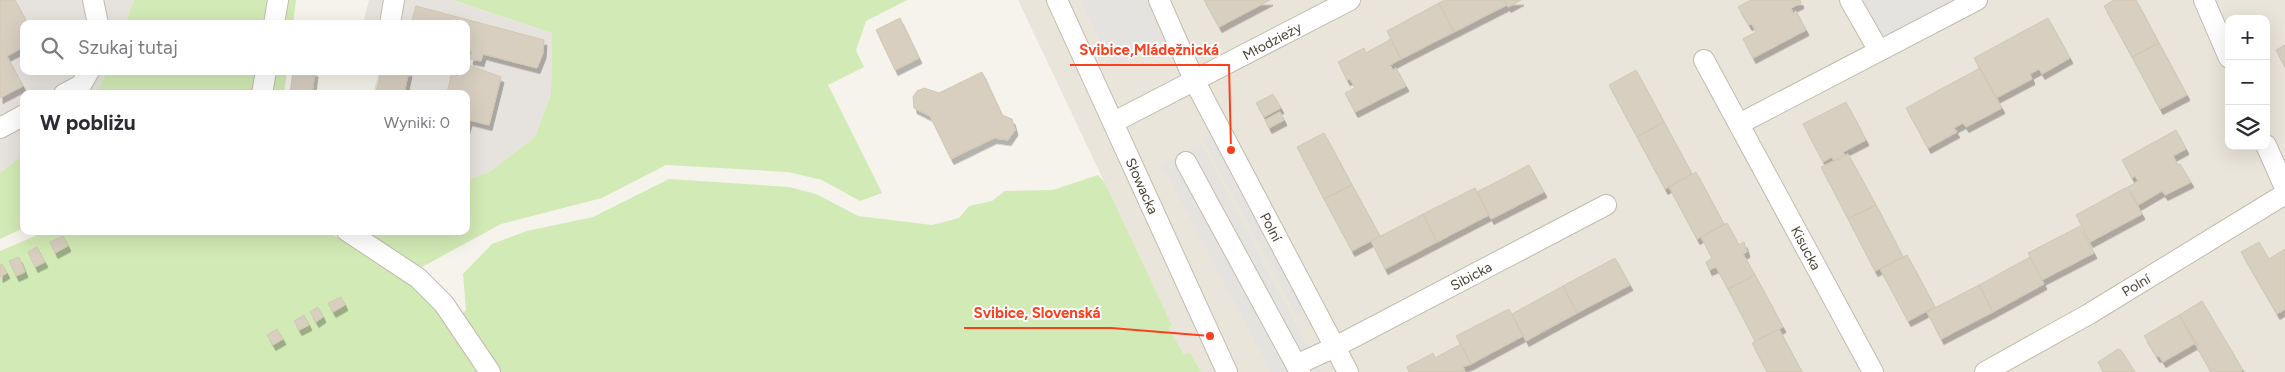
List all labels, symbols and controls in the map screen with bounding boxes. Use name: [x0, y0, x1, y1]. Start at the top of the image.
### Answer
map controls: [2225, 15, 2270, 150]
button: +: [2225, 15, 2270, 60]
street label: Młodzieży: [1240, 19, 1305, 64]
search box: [20, 20, 470, 75]
icon: search: [38, 34, 66, 62]
callout: Svibice,Mládežnická: [1070, 35, 1229, 65]
text: Szukaj tutaj: [78, 36, 178, 59]
text: Svibice,Mládežnická: [1079, 41, 1219, 59]
button: −: [2225, 60, 2270, 105]
button: layers: [2225, 105, 2270, 150]
text: W pobliżu: [40, 110, 136, 135]
text: Wyniki: 0: [384, 113, 450, 132]
street label: Słowacka: [1122, 155, 1161, 217]
street label: Polní: [1256, 210, 1286, 245]
street label: Kisucka: [1787, 223, 1824, 273]
street label: Sibicka: [1448, 258, 1495, 294]
street label: Polní: [2119, 270, 2154, 301]
callout: Svibice, Slovenská: [964, 298, 1111, 328]
text: Svibice, Slovenská: [974, 304, 1101, 322]

